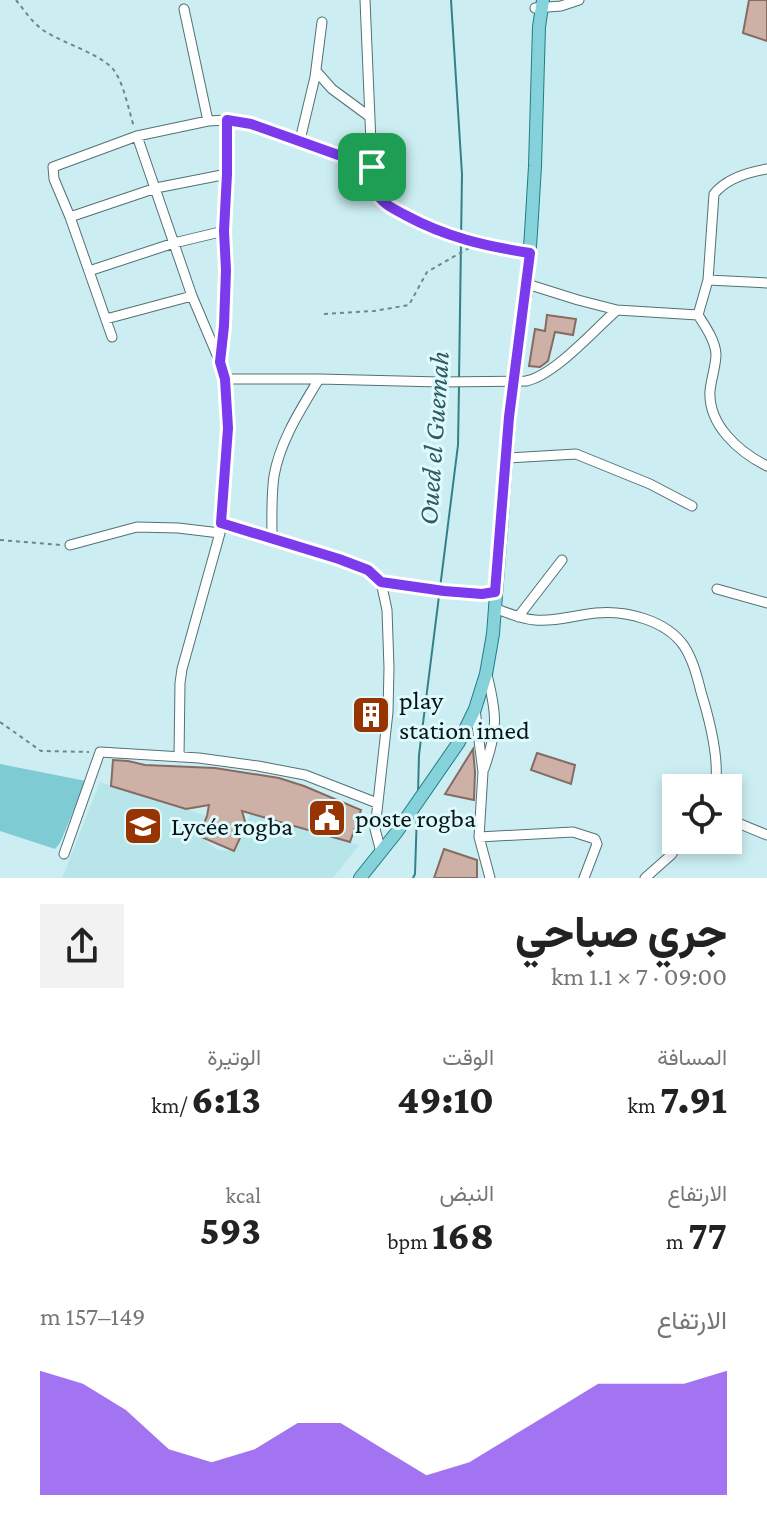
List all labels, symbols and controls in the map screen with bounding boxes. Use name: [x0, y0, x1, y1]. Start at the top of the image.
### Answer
pin: [338, 133, 406, 201]
icon: arrive: [350, 145, 394, 189]
water label: Oued el Guemah: [412, 350, 455, 526]
place label: play station imed: [399, 686, 530, 745]
building icon: play station imed: [350, 694, 392, 736]
map controls: [662, 774, 742, 854]
button: locate: [662, 774, 742, 854]
public building icon: poste rogba: [306, 797, 348, 839]
place label: poste rogba: [355, 804, 476, 833]
school or university icon: Lycée rogba: [122, 805, 164, 847]
place label: Lycée rogba: [171, 812, 293, 841]
button: share: [40, 904, 124, 988]
text: جري صباحي: [515, 908, 727, 956]
text: 09:00 · 7 × 1.1 km: [551, 962, 727, 991]
text: الوتيرة: [207, 1045, 261, 1070]
text: الوقت: [442, 1045, 494, 1070]
text: المسافة: [657, 1045, 727, 1070]
text: 6:13: [191, 1077, 261, 1122]
text: 49:10: [397, 1077, 494, 1122]
text: 7.91: [660, 1077, 727, 1122]
text: /km: [151, 1093, 191, 1118]
text: km: [628, 1093, 660, 1118]
text: النبض: [440, 1181, 494, 1206]
text: الارتفاع: [667, 1181, 727, 1206]
text: kcal: [226, 1183, 261, 1208]
text: 593: [200, 1208, 261, 1253]
text: 168: [432, 1213, 494, 1258]
text: 77: [688, 1213, 727, 1258]
text: bpm: [387, 1229, 432, 1254]
text: m: [666, 1229, 688, 1254]
text: 149–157 m: [40, 1302, 145, 1331]
text: الارتفاع: [656, 1306, 727, 1335]

